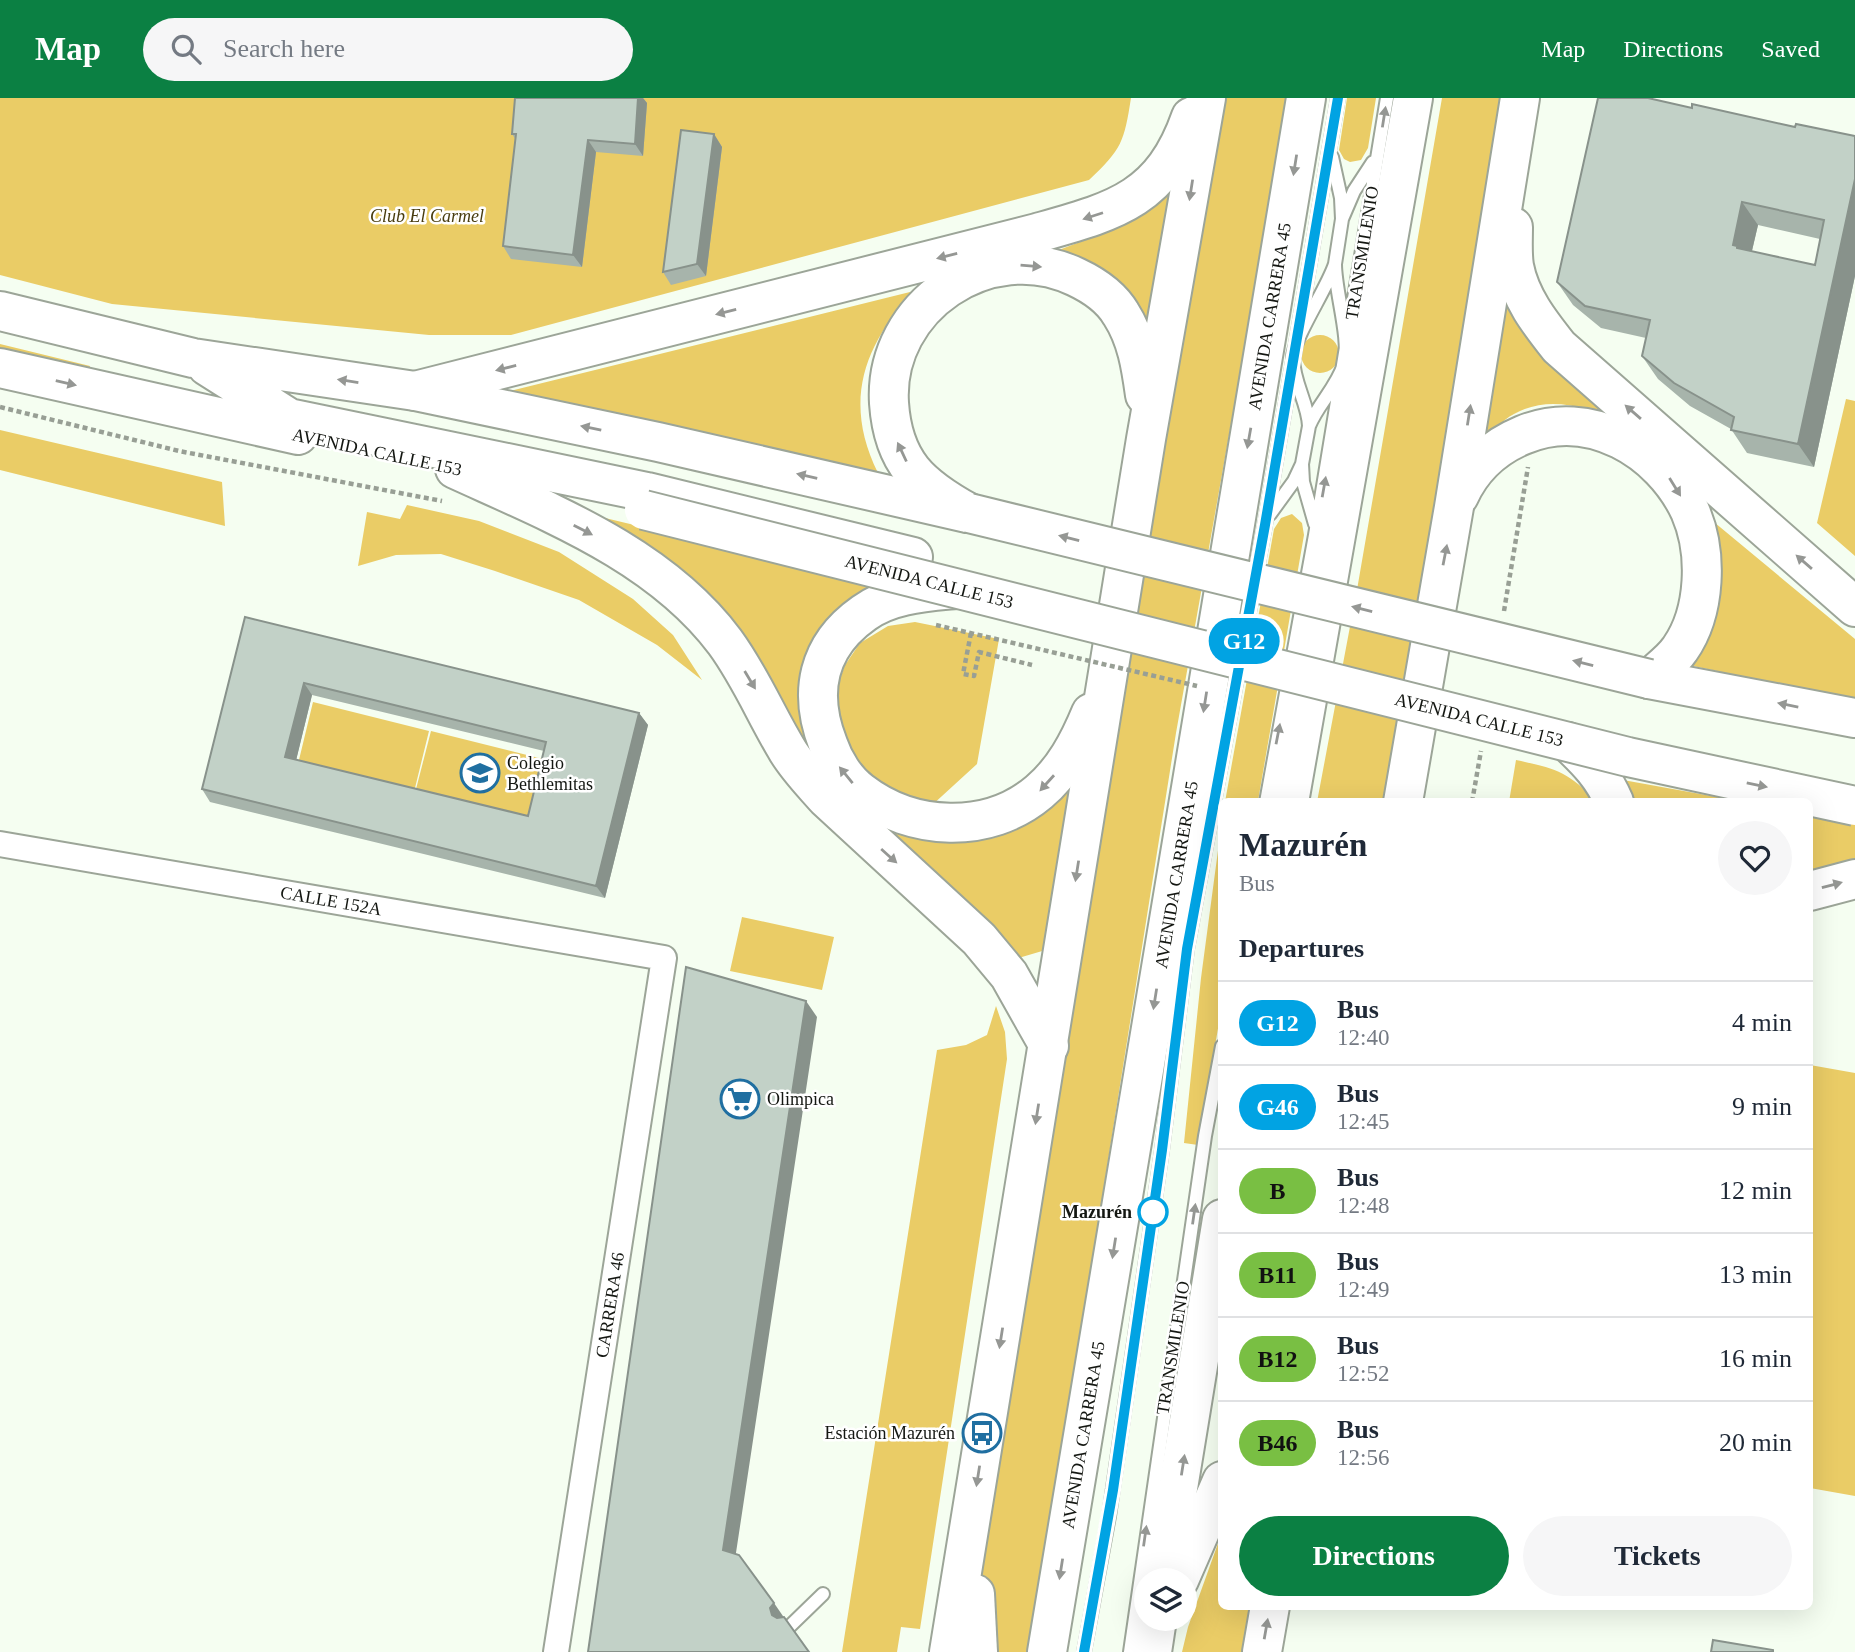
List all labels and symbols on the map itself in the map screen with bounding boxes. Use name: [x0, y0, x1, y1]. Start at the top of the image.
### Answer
one-way arrow: [1379, 106, 1390, 128]
one-way arrow: [1289, 154, 1300, 176]
one-way arrow: [1185, 179, 1196, 201]
street label: TRANSMILENIO: [1342, 185, 1382, 321]
park label: Club El Carmel: [370, 206, 484, 226]
one-way arrow: [1082, 212, 1103, 222]
street label: AVENIDA CARRERA 45: [1244, 221, 1295, 412]
one-way arrow: [936, 251, 958, 262]
one-way arrow: [1020, 261, 1042, 272]
one-way arrow: [715, 307, 737, 318]
one-way arrow: [495, 363, 517, 374]
one-way arrow: [337, 375, 359, 386]
one-way arrow: [56, 378, 78, 389]
one-way arrow: [1464, 404, 1475, 426]
one-way arrow: [1624, 404, 1642, 420]
one-way arrow: [580, 422, 602, 433]
street label: AVENIDA CALLE 153: [290, 424, 464, 480]
one-way arrow: [1243, 427, 1254, 449]
one-way arrow: [896, 442, 908, 462]
one-way arrow: [796, 470, 818, 481]
one-way arrow: [1319, 475, 1330, 497]
one-way arrow: [1669, 477, 1682, 497]
one-way arrow: [573, 525, 593, 536]
one-way arrow: [1058, 532, 1080, 543]
one-way arrow: [1440, 544, 1451, 566]
street label: AVENIDA CALLE 153: [843, 551, 1015, 612]
one-way arrow: [1795, 554, 1813, 570]
one-way arrow: [1350, 603, 1372, 614]
line badge: G12: [1204, 618, 1284, 664]
one-way arrow: [1572, 657, 1594, 668]
one-way arrow: [743, 670, 756, 689]
street label: AVENIDA CALLE 153: [1393, 689, 1565, 750]
one-way arrow: [1199, 692, 1210, 714]
one-way arrow: [1777, 699, 1799, 710]
one-way arrow: [1273, 723, 1284, 745]
school or university icon: Colegio Bethlemitas: [459, 752, 501, 794]
place label: Colegio Bethlemitas: [507, 753, 593, 794]
one-way arrow: [839, 766, 854, 783]
one-way arrow: [1040, 774, 1056, 791]
street label: AVENIDA CARRERA 45: [1151, 779, 1202, 970]
one-way arrow: [1746, 780, 1768, 791]
one-way arrow: [880, 848, 898, 864]
one-way arrow: [1071, 860, 1082, 882]
one-way arrow: [1821, 879, 1843, 890]
street label: CALLE 152A: [279, 882, 383, 919]
one-way arrow: [1149, 988, 1160, 1010]
supermarket icon: Olimpica: [719, 1078, 761, 1120]
place label: Olimpica: [767, 1089, 834, 1109]
one-way arrow: [1031, 1103, 1042, 1125]
marker: Mazurén: [1138, 1197, 1168, 1227]
place label: Mazurén: [1062, 1202, 1132, 1222]
one-way arrow: [1188, 1203, 1199, 1225]
one-way arrow: [1108, 1237, 1119, 1259]
street label: CARRERA 46: [592, 1251, 628, 1359]
street label: TRANSMILENIO: [1153, 1280, 1193, 1416]
one-way arrow: [995, 1327, 1006, 1349]
street label: AVENIDA CARRERA 45: [1058, 1340, 1109, 1530]
bus stop icon: Estación Mazurén: [961, 1412, 1003, 1454]
place label: Estación Mazurén: [825, 1423, 955, 1443]
one-way arrow: [1178, 1454, 1189, 1476]
one-way arrow: [972, 1465, 983, 1487]
one-way arrow: [1140, 1525, 1151, 1547]
one-way arrow: [1055, 1558, 1066, 1580]
one-way arrow: [1261, 1618, 1272, 1640]

